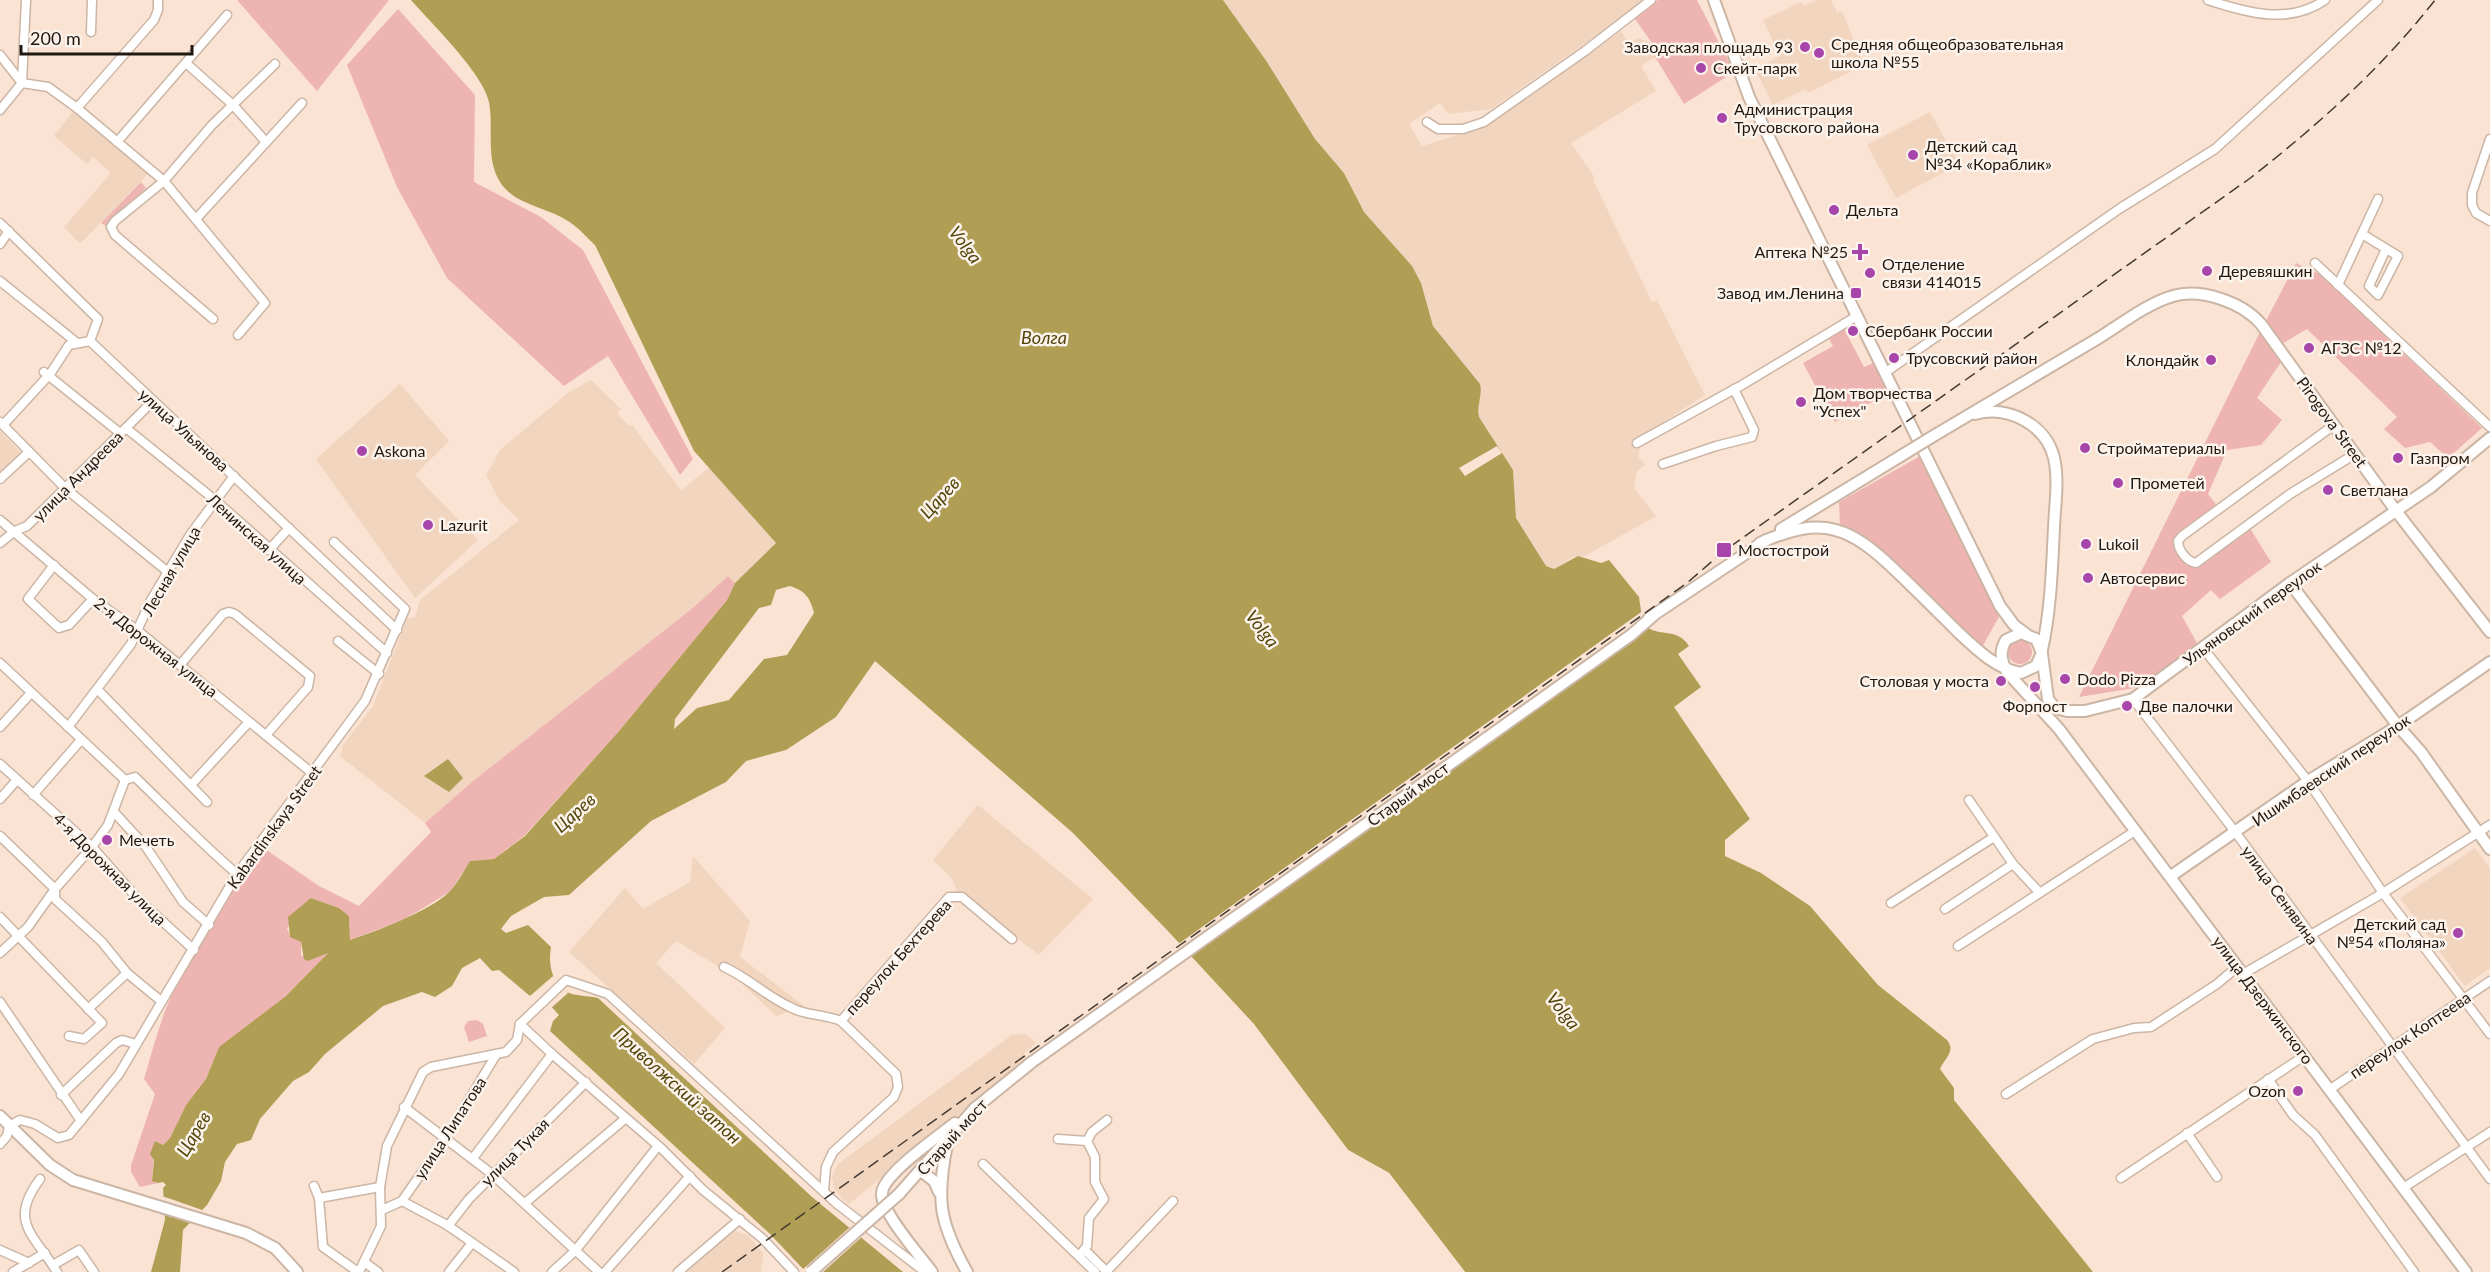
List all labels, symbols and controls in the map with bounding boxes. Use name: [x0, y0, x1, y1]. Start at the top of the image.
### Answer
scale bar: [21, 18, 192, 56]
text: 200 m: [30, 27, 81, 49]
place label: Средняя общеобразовательная школа №55: [1831, 34, 2064, 71]
place label: Заводская площадь 93: [1624, 37, 1793, 56]
marker: Заводская площадь 93: [1798, 40, 1812, 54]
marker: Средняя общеобразовательная школа №55: [1812, 46, 1826, 60]
place label: Скейт-парк: [1713, 58, 1798, 77]
marker: Скейт-парк: [1694, 61, 1708, 75]
place label: Администрация Трусовского района: [1734, 99, 1879, 136]
marker: Администрация Трусовского района: [1715, 111, 1729, 125]
place label: Детский сад №34 «Кораблик»: [1925, 136, 2052, 173]
marker: Детский сад №34 «Кораблик»: [1906, 148, 1920, 162]
place label: Дельта: [1846, 200, 1898, 219]
marker: Дельта: [1827, 203, 1841, 217]
water label: Volga: [945, 221, 987, 267]
place label: Аптека №25: [1755, 242, 1848, 261]
marker: Аптека №25: [1853, 245, 1867, 259]
place label: Отделение связи 414015: [1882, 254, 1982, 291]
place label: Деревяшкин: [2219, 261, 2312, 280]
marker: Деревяшкин: [2200, 264, 2214, 278]
marker: Отделение связи 414015: [1863, 266, 1877, 280]
place label: Завод им.Ленина: [1717, 283, 1844, 302]
marker: Завод им.Ленина: [1849, 286, 1863, 300]
place label: Сбербанк России: [1865, 321, 1993, 340]
marker: Сбербанк России: [1846, 324, 1860, 338]
water label: Волга: [1021, 326, 1067, 348]
place label: АГЗС №12: [2321, 338, 2401, 357]
marker: АГЗС №12: [2302, 341, 2316, 355]
place label: Трусовский район: [1906, 348, 2038, 367]
place label: Клондайк: [2126, 350, 2200, 369]
marker: Трусовский район: [1887, 351, 1901, 365]
marker: Клондайк: [2204, 353, 2218, 367]
street label: Pirogova Street: [2293, 373, 2372, 471]
place label: Дом творчества "Успех": [1813, 383, 1932, 420]
street label: улица Ульянова: [135, 384, 233, 475]
marker: Дом творчества "Успех": [1794, 395, 1808, 409]
street label: улица Андреева: [29, 427, 127, 525]
place label: Стройматериалы: [2097, 438, 2225, 457]
place label: Askona: [374, 441, 425, 460]
marker: Стройматериалы: [2078, 441, 2092, 455]
marker: Askona: [355, 444, 369, 458]
place label: Газпром: [2410, 448, 2470, 467]
marker: Газпром: [2391, 451, 2405, 465]
water label: Царев: [915, 472, 964, 523]
place label: Прометей: [2130, 473, 2205, 492]
marker: Прометей: [2111, 476, 2125, 490]
place label: Светлана: [2340, 480, 2408, 499]
marker: Светлана: [2321, 483, 2335, 497]
street label: Ленинская улица: [203, 489, 311, 588]
place label: Lazurit: [440, 515, 488, 534]
marker: Lazurit: [421, 518, 435, 532]
street label: Лесная улица: [137, 523, 204, 620]
place label: Lukoil: [2098, 534, 2139, 553]
marker: Lukoil: [2079, 537, 2093, 551]
place label: Мостострой: [1738, 540, 1829, 559]
marker: Мостострой: [1715, 541, 1733, 559]
street label: Ульяновский переулок: [2179, 556, 2325, 669]
place label: Автосервис: [2100, 568, 2185, 587]
marker: Автосервис: [2081, 571, 2095, 585]
street label: 2-я Дорожная улица: [91, 593, 222, 701]
water label: Volga: [1241, 605, 1284, 651]
place label: Dodo Pizza: [2077, 669, 2156, 688]
place label: Столовая у моста: [1859, 671, 1989, 690]
marker: Dodo Pizza: [2058, 672, 2072, 686]
marker: Столовая у моста: [1994, 674, 2008, 688]
marker: Форпост: [2028, 680, 2042, 694]
place label: Форпост: [2003, 696, 2067, 715]
place label: Две палочки: [2139, 696, 2233, 715]
marker: Две палочки: [2120, 699, 2134, 713]
street label: Ишимбаевский переулок: [2248, 709, 2414, 830]
street label: Старый мост: [1363, 758, 1452, 830]
street label: Kabardinskaya Street: [222, 761, 325, 892]
water label: Царев: [549, 788, 600, 837]
street label: 4-я Дорожная улица: [50, 808, 171, 929]
place label: Мечеть: [119, 830, 175, 849]
marker: Мечеть: [100, 833, 114, 847]
street label: улица Сенявина: [2238, 841, 2323, 948]
street label: переулок Бехтерева: [841, 895, 954, 1018]
place label: Детский сад №54 «Поляна»: [2337, 914, 2446, 951]
marker: Детский сад №54 «Поляна»: [2451, 926, 2465, 940]
street label: улица Дзержинского: [2209, 932, 2318, 1067]
water label: Volga: [1542, 987, 1585, 1033]
street label: переулок Коптеева: [2346, 987, 2474, 1082]
water label: Приволжский затон: [609, 1022, 746, 1148]
street label: улица Липатова: [409, 1073, 490, 1182]
place label: Ozon: [2248, 1081, 2286, 1100]
marker: Ozon: [2291, 1084, 2305, 1098]
street label: Старый мост: [912, 1095, 991, 1179]
water label: Царев: [171, 1107, 215, 1160]
street label: улица Тукая: [477, 1114, 553, 1190]

